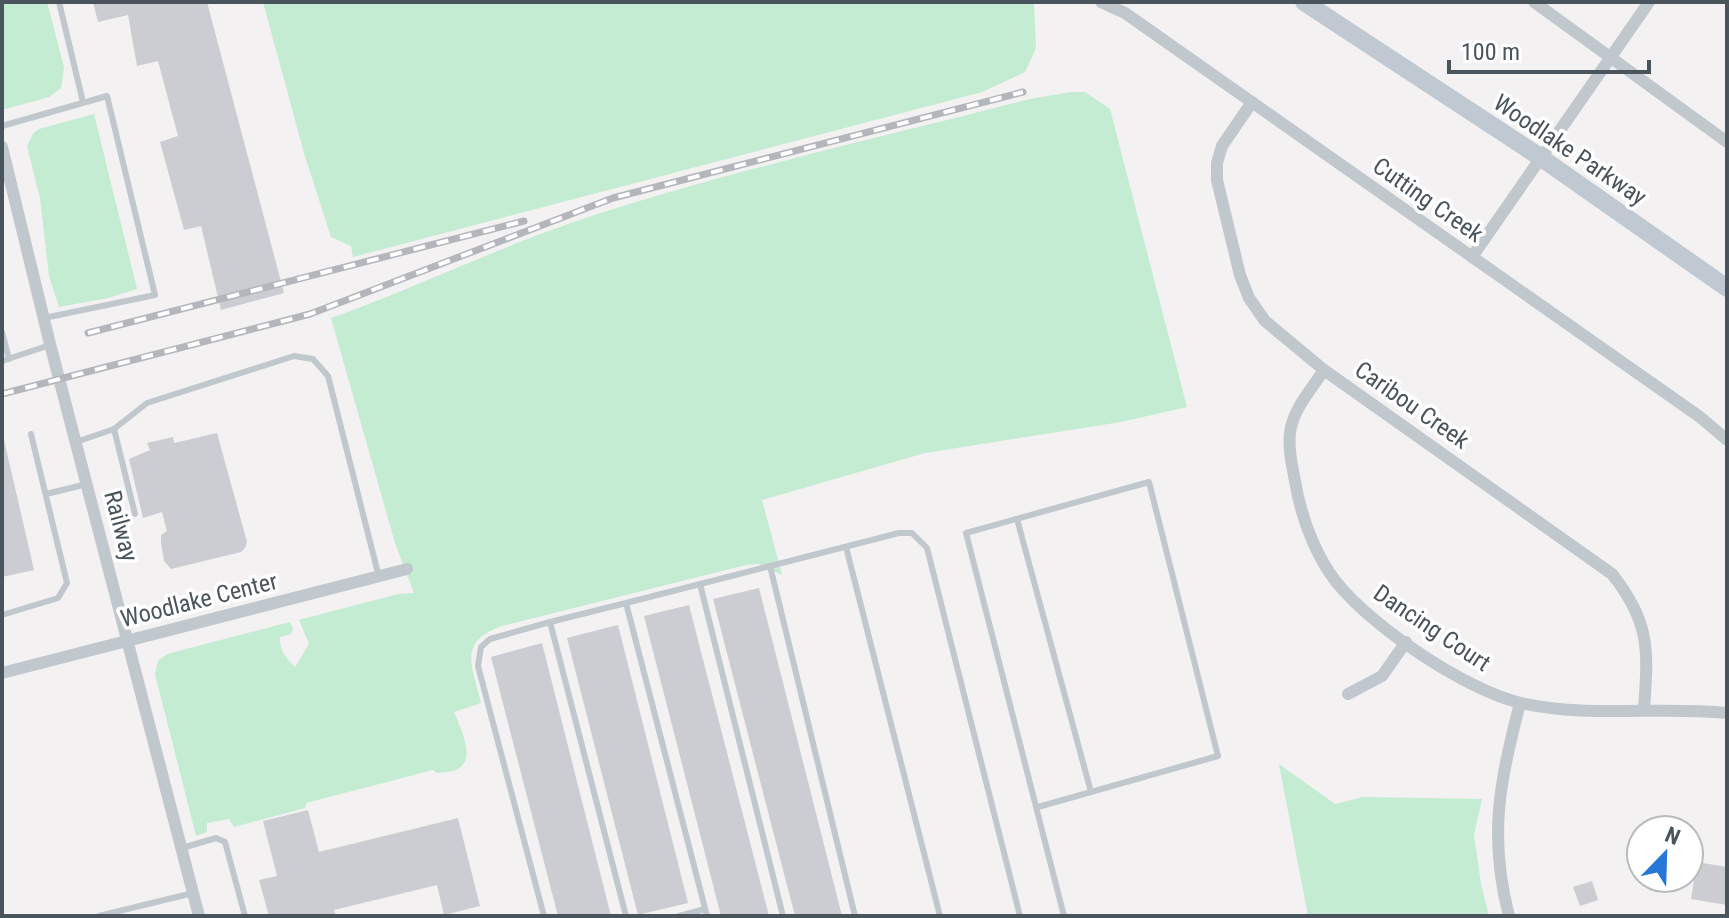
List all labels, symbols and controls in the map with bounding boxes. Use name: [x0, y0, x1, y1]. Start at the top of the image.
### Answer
scale bar: [1449, 24, 1649, 74]
text: 100 m: [1461, 38, 1520, 66]
street label: Woodlake Parkway: [1488, 89, 1652, 211]
street label: Cutting Creek: [1368, 152, 1489, 248]
street label: Caribou Creek: [1350, 355, 1475, 455]
street label: Railway: [98, 488, 144, 564]
street label: Woodlake Center: [118, 567, 280, 633]
street label: Dancing Court: [1368, 579, 1496, 677]
north arrow: [1625, 814, 1705, 894]
text: N: [1662, 822, 1684, 850]

